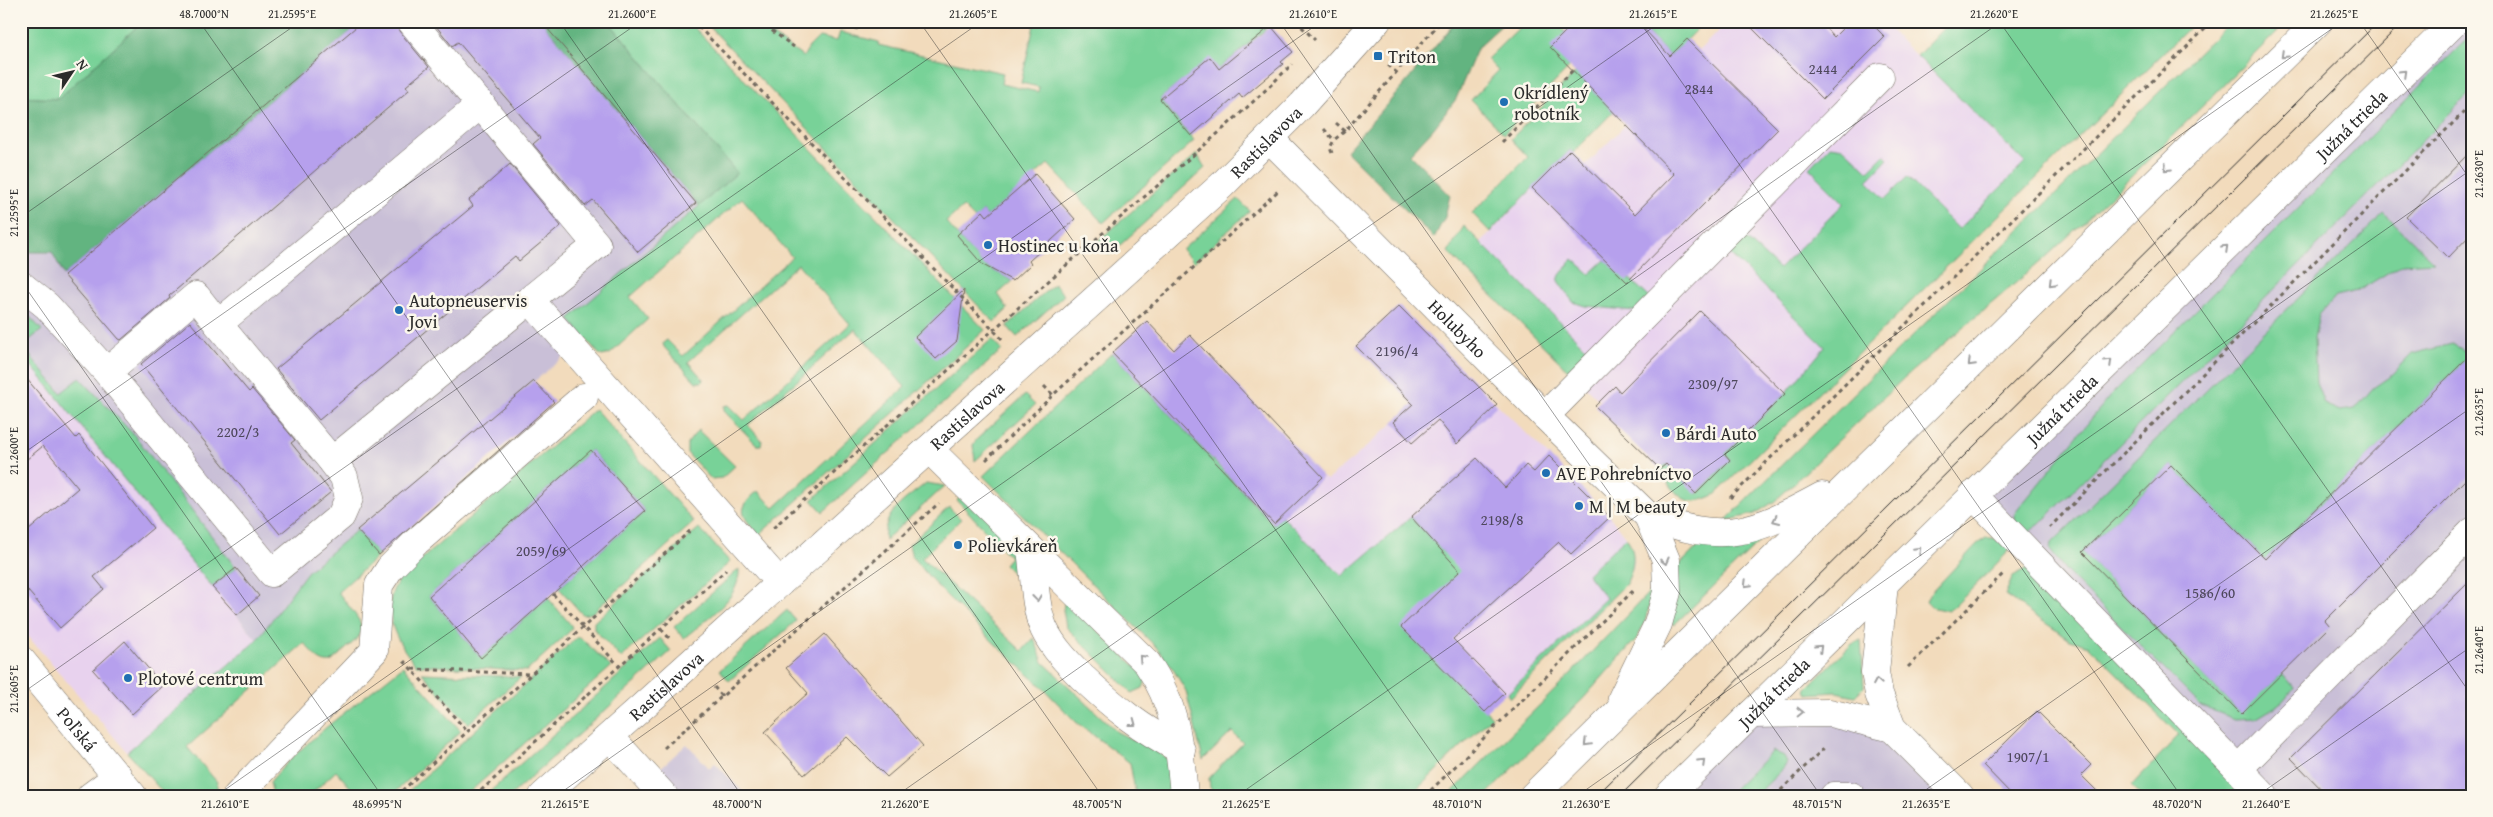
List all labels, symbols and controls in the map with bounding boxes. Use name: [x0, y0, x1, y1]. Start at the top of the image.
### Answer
text: 48.7000°N: [179, 5, 229, 22]
text: 21.2595°E: [268, 5, 316, 22]
text: 21.2600°E: [608, 5, 656, 22]
text: 21.2605°E: [949, 5, 997, 22]
text: 21.2610°E: [1289, 5, 1337, 22]
text: 21.2615°E: [1629, 5, 1677, 22]
text: 21.2620°E: [1970, 5, 2018, 22]
text: 21.2625°E: [2310, 5, 2358, 22]
place label: Triton: [1388, 43, 1436, 70]
north arrow: [48, 48, 98, 98]
one-way arrow: [2280, 49, 2289, 58]
marker: Triton: [1372, 50, 1384, 62]
text: N: [72, 55, 94, 75]
house number: 2444: [1809, 58, 1837, 79]
one-way arrow: [2397, 70, 2406, 79]
house number: 2844: [1685, 78, 1713, 99]
place label: Okrídlený robotník: [1514, 79, 1589, 127]
street label: Južná trieda: [2308, 82, 2393, 167]
marker: Okrídlený robotník: [1498, 96, 1510, 108]
street label: Rastislavova: [1223, 99, 1308, 184]
text: 21.2630°E: [2470, 150, 2487, 198]
one-way arrow: [2164, 163, 2173, 172]
text: 21.2595°E: [5, 189, 22, 237]
place label: Hostinec u koňa: [998, 232, 1119, 259]
marker: Hostinec u koňa: [982, 239, 994, 251]
one-way arrow: [2219, 245, 2228, 254]
one-way arrow: [2049, 277, 2058, 286]
place label: Autopneuservis Jovi: [407, 287, 527, 335]
street label: Holubyho: [1422, 293, 1493, 364]
marker: Autopneuservis Jovi: [393, 304, 405, 316]
house number: 2196/4: [1375, 340, 1419, 361]
one-way arrow: [1967, 357, 1976, 366]
one-way arrow: [2103, 359, 2112, 368]
street label: Južná trieda: [2018, 367, 2104, 452]
street label: Rastislavova: [923, 373, 1011, 456]
house number: 2309/97: [1688, 373, 1738, 394]
text: 21.2635°E: [2470, 388, 2487, 436]
place label: Bárdi Auto: [1676, 420, 1757, 447]
house number: 2202/3: [216, 421, 260, 442]
text: 21.2600°E: [5, 427, 22, 475]
marker: Bárdi Auto: [1660, 427, 1672, 439]
place label: AVE Pohrebníctvo: [1556, 460, 1692, 487]
marker: AVE Pohrebníctvo: [1540, 467, 1552, 479]
place label: M | M beauty: [1589, 493, 1686, 520]
marker: M | M beauty: [1573, 500, 1585, 512]
house number: 2198/8: [1480, 509, 1524, 530]
one-way arrow: [1772, 514, 1781, 525]
place label: Polievkáreň: [968, 532, 1058, 559]
marker: Polievkáreň: [952, 539, 964, 551]
house number: 2059/69: [516, 540, 566, 561]
one-way arrow: [1912, 547, 1921, 556]
one-way arrow: [1659, 557, 1670, 566]
one-way arrow: [1744, 578, 1753, 587]
house number: 1586/60: [2185, 582, 2235, 603]
one-way arrow: [1031, 594, 1042, 602]
text: 21.2640°E: [2470, 626, 2487, 674]
street label: Rastislavova: [622, 644, 709, 727]
one-way arrow: [1813, 645, 1822, 654]
street label: Južná trieda: [1730, 650, 1816, 735]
one-way arrow: [1139, 655, 1148, 664]
text: 21.2605°E: [5, 665, 22, 713]
place label: Plotové centrum: [138, 665, 264, 692]
marker: Plotové centrum: [122, 672, 134, 684]
one-way arrow: [1872, 677, 1882, 686]
street label: Poľská: [51, 701, 104, 757]
one-way arrow: [1796, 707, 1804, 718]
one-way arrow: [1127, 717, 1137, 726]
one-way arrow: [1583, 737, 1592, 746]
house number: 1907/1: [2006, 746, 2050, 767]
one-way arrow: [1697, 758, 1706, 767]
text: 21.2610°E: [201, 795, 249, 812]
text: 48.6995°N: [352, 795, 402, 812]
text: 21.2615°E: [541, 795, 589, 812]
text: 48.7000°N: [712, 795, 762, 812]
text: 21.2620°E: [881, 795, 929, 812]
text: 48.7005°N: [1072, 795, 1122, 812]
text: 21.2625°E: [1222, 795, 1270, 812]
text: 48.7010°N: [1432, 795, 1482, 812]
text: 21.2630°E: [1562, 795, 1610, 812]
text: 48.7015°N: [1792, 795, 1842, 812]
text: 21.2635°E: [1902, 795, 1950, 812]
text: 48.7020°N: [2152, 795, 2202, 812]
text: 21.2640°E: [2242, 795, 2290, 812]

